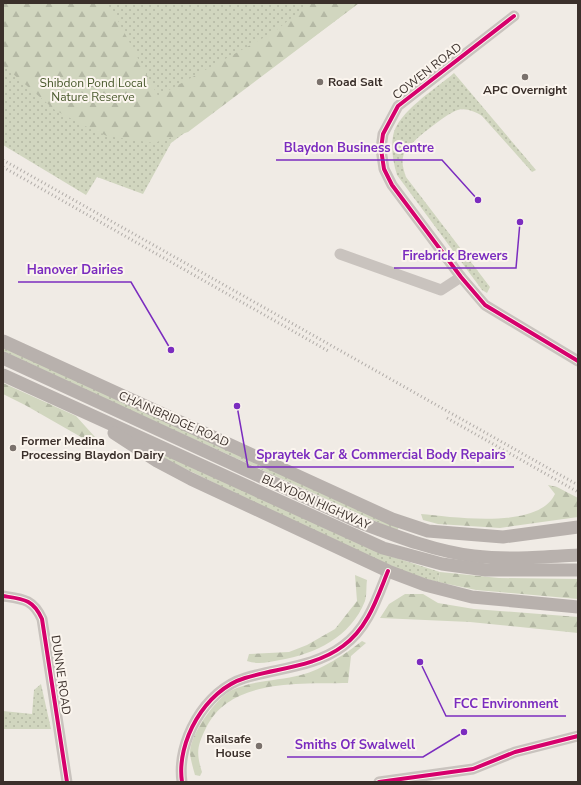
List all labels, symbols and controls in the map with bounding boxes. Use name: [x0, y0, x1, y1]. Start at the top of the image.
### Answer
street label: COWEN ROAD: [389, 39, 465, 103]
marker: APC Overnight: [520, 72, 530, 82]
place label: Road Salt: [328, 74, 383, 90]
park label: Shibdon Pond Local Nature Reserve: [40, 75, 147, 105]
marker: Road Salt: [315, 77, 325, 87]
place label: APC Overnight: [483, 82, 567, 98]
callout: Blaydon Business Centre: [276, 135, 442, 160]
text: Blaydon Business Centre: [284, 139, 434, 157]
callout: Firebrick Brewers: [394, 243, 516, 268]
text: Firebrick Brewers: [402, 247, 508, 265]
callout: Hanover Dairies: [18, 257, 131, 282]
text: Hanover Dairies: [27, 261, 123, 279]
street label: CHAINBRIDGE ROAD: [116, 387, 232, 451]
place label: Former Medina Processing Blaydon Dairy: [21, 433, 165, 463]
callout: Spraytek Car & Commercial Body Repairs: [248, 442, 514, 467]
marker: Former Medina Processing Blaydon Dairy: [8, 443, 18, 453]
text: Spraytek Car & Commercial Body Repairs: [256, 446, 506, 464]
street label: BLAYDON HIGHWAY: [259, 471, 374, 534]
street label: DUNNE ROAD: [47, 634, 75, 716]
callout: FCC Environment: [446, 691, 566, 716]
text: FCC Environment: [454, 695, 559, 713]
place label: Railsafe House: [206, 731, 251, 761]
callout: Smiths Of Swalwell: [287, 732, 423, 757]
text: Smiths Of Swalwell: [295, 736, 416, 754]
marker: Railsafe House: [254, 741, 264, 751]

